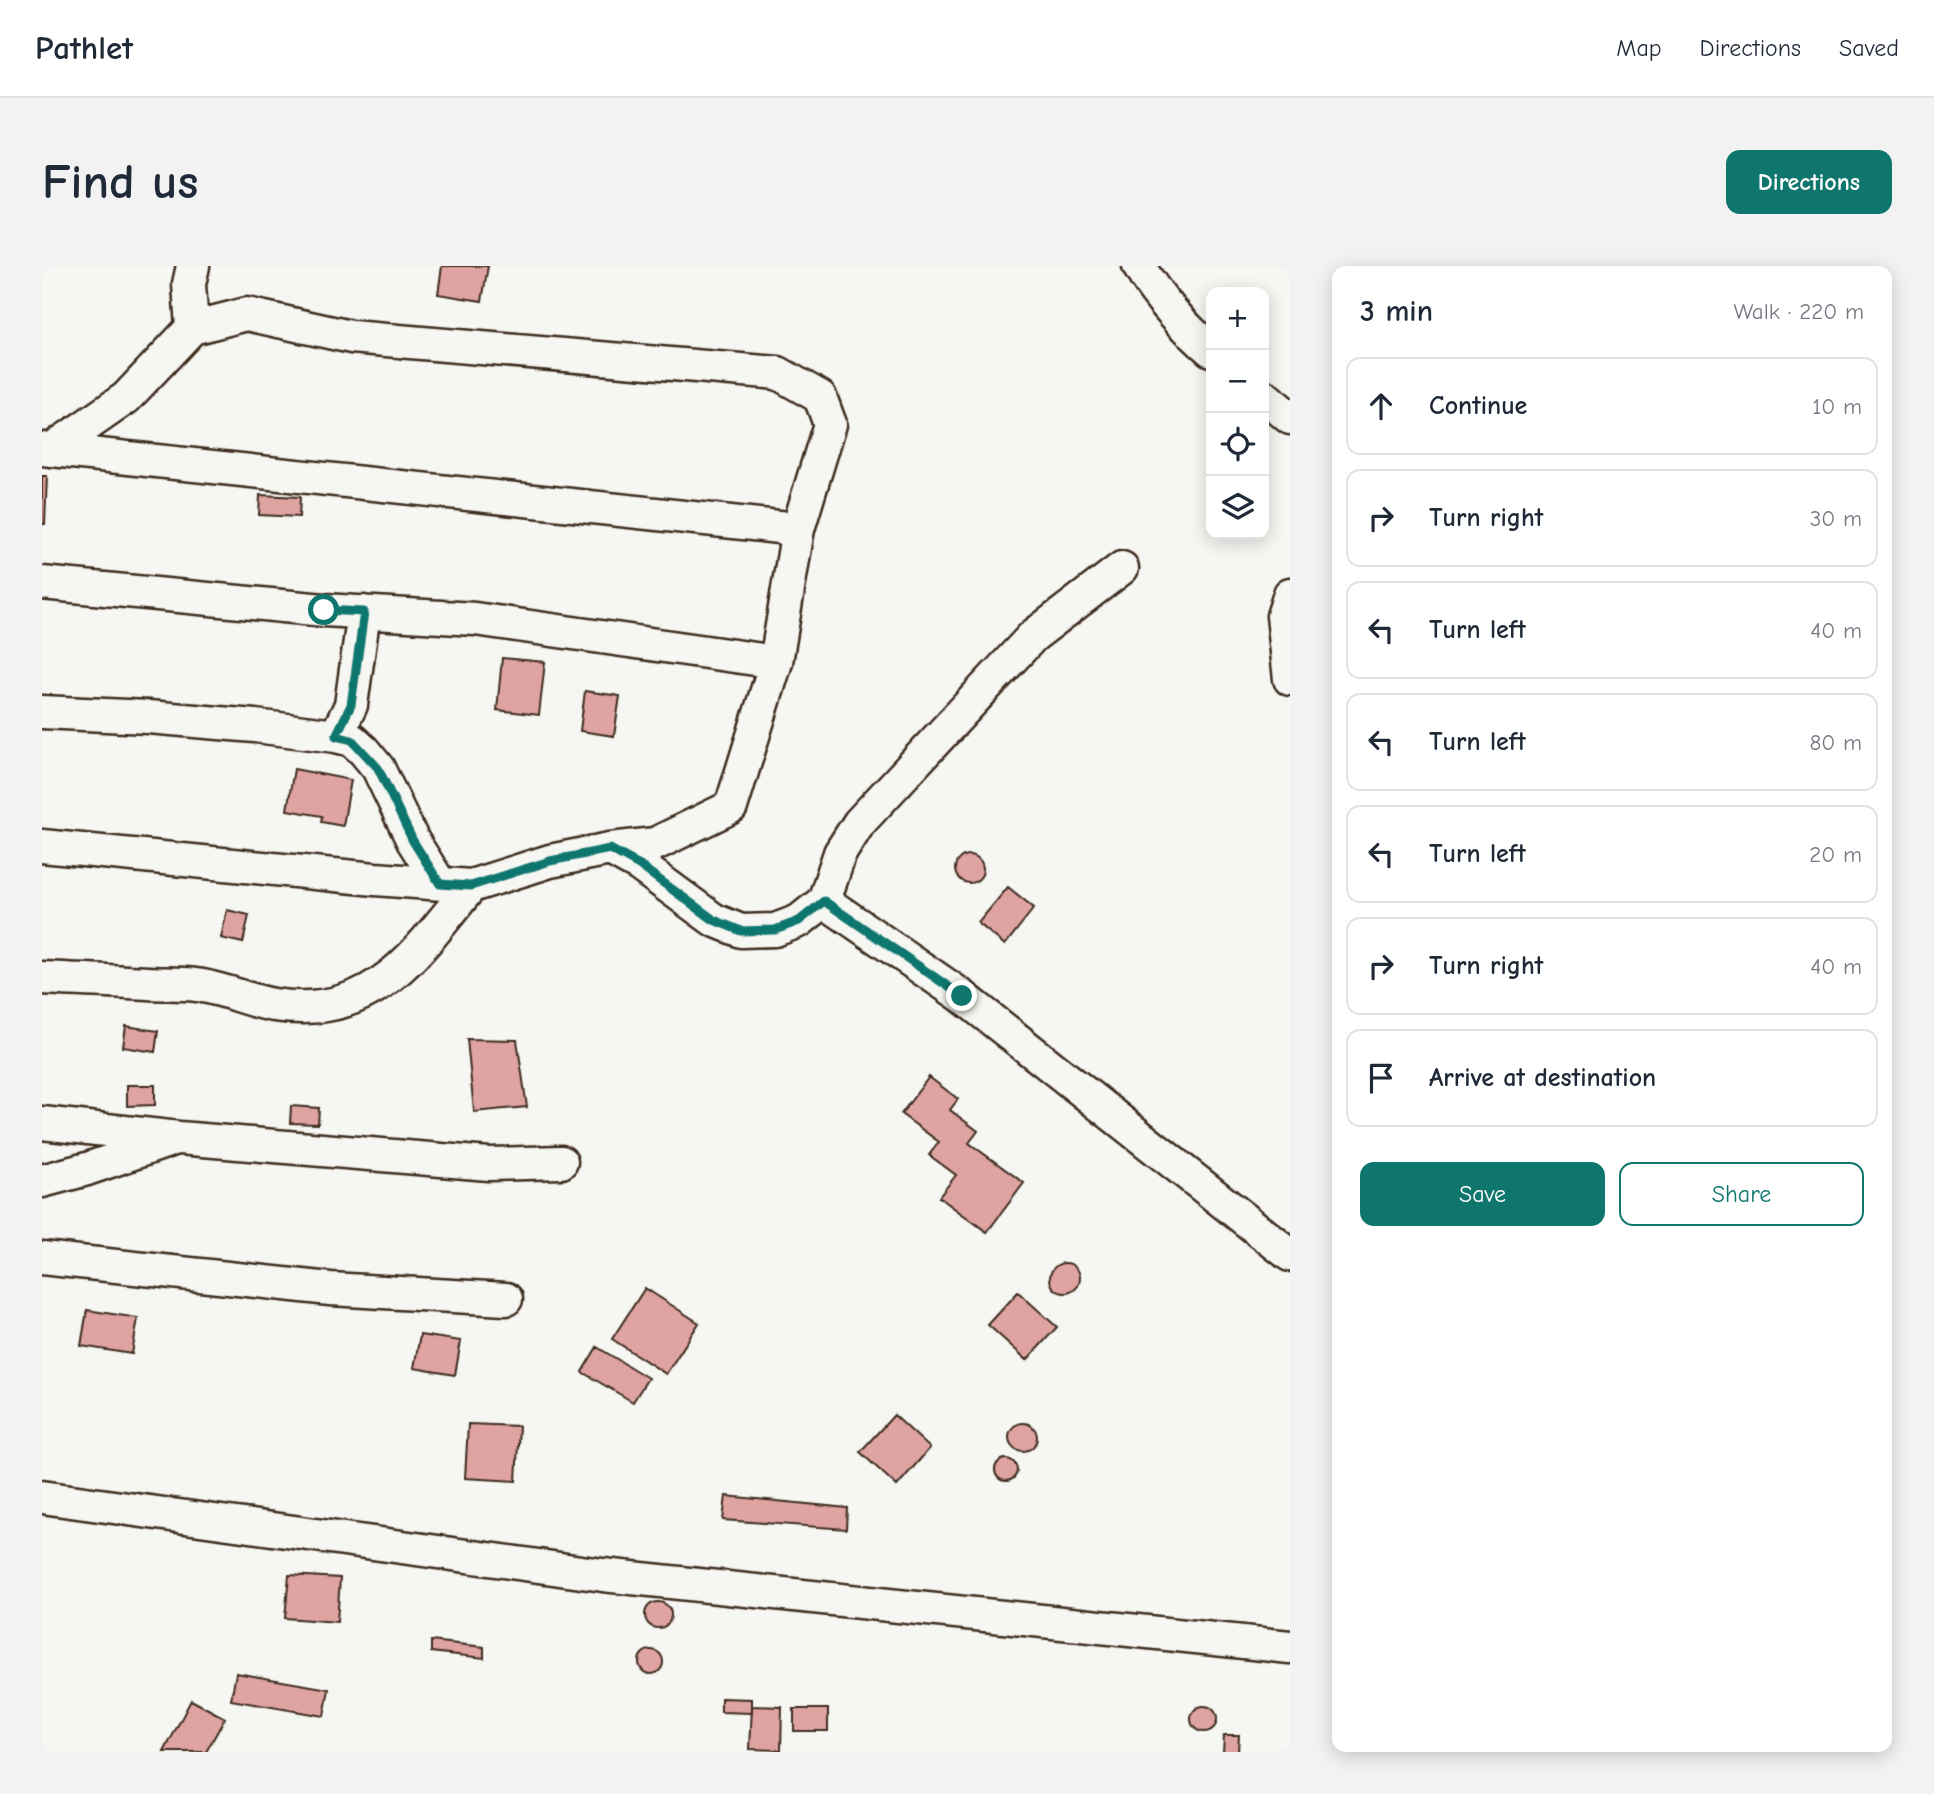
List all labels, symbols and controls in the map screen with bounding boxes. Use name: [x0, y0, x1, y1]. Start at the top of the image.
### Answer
text: Pathlet: [35, 29, 133, 67]
text: Map: [1616, 34, 1662, 62]
text: Directions: [1700, 34, 1801, 62]
text: Saved: [1839, 34, 1899, 62]
button: Directions: [1726, 150, 1892, 214]
text: Find us: [42, 154, 198, 210]
map controls: [1206, 287, 1269, 539]
button: +: [1206, 287, 1269, 350]
text: 3 min: [1360, 294, 1433, 329]
text: Walk · 220 m: [1733, 298, 1864, 325]
button: −: [1206, 350, 1269, 413]
icon: ahead: [1362, 387, 1400, 425]
text: Continue: [1429, 391, 1527, 421]
text: 10 m: [1812, 393, 1862, 420]
button: locate: [1206, 413, 1269, 476]
button: layers: [1206, 476, 1269, 539]
icon: right: [1362, 499, 1400, 537]
text: Turn right: [1429, 503, 1543, 533]
text: 30 m: [1810, 505, 1862, 532]
route start: [308, 594, 339, 625]
icon: left: [1362, 611, 1400, 649]
text: Turn left: [1429, 615, 1526, 645]
text: 40 m: [1810, 617, 1862, 644]
icon: left: [1362, 723, 1400, 761]
text: Turn left: [1429, 727, 1526, 757]
text: 80 m: [1809, 729, 1862, 756]
icon: left: [1362, 835, 1400, 873]
text: Turn left: [1429, 839, 1526, 869]
text: 20 m: [1809, 841, 1862, 868]
icon: right: [1362, 947, 1400, 985]
text: Turn right: [1429, 951, 1543, 981]
text: 40 m: [1810, 953, 1862, 980]
route end: [946, 980, 977, 1011]
icon: arrive: [1362, 1059, 1400, 1097]
text: Arrive at destination: [1429, 1063, 1656, 1093]
button: Save: [1360, 1162, 1605, 1226]
button: Share: [1619, 1162, 1864, 1226]

